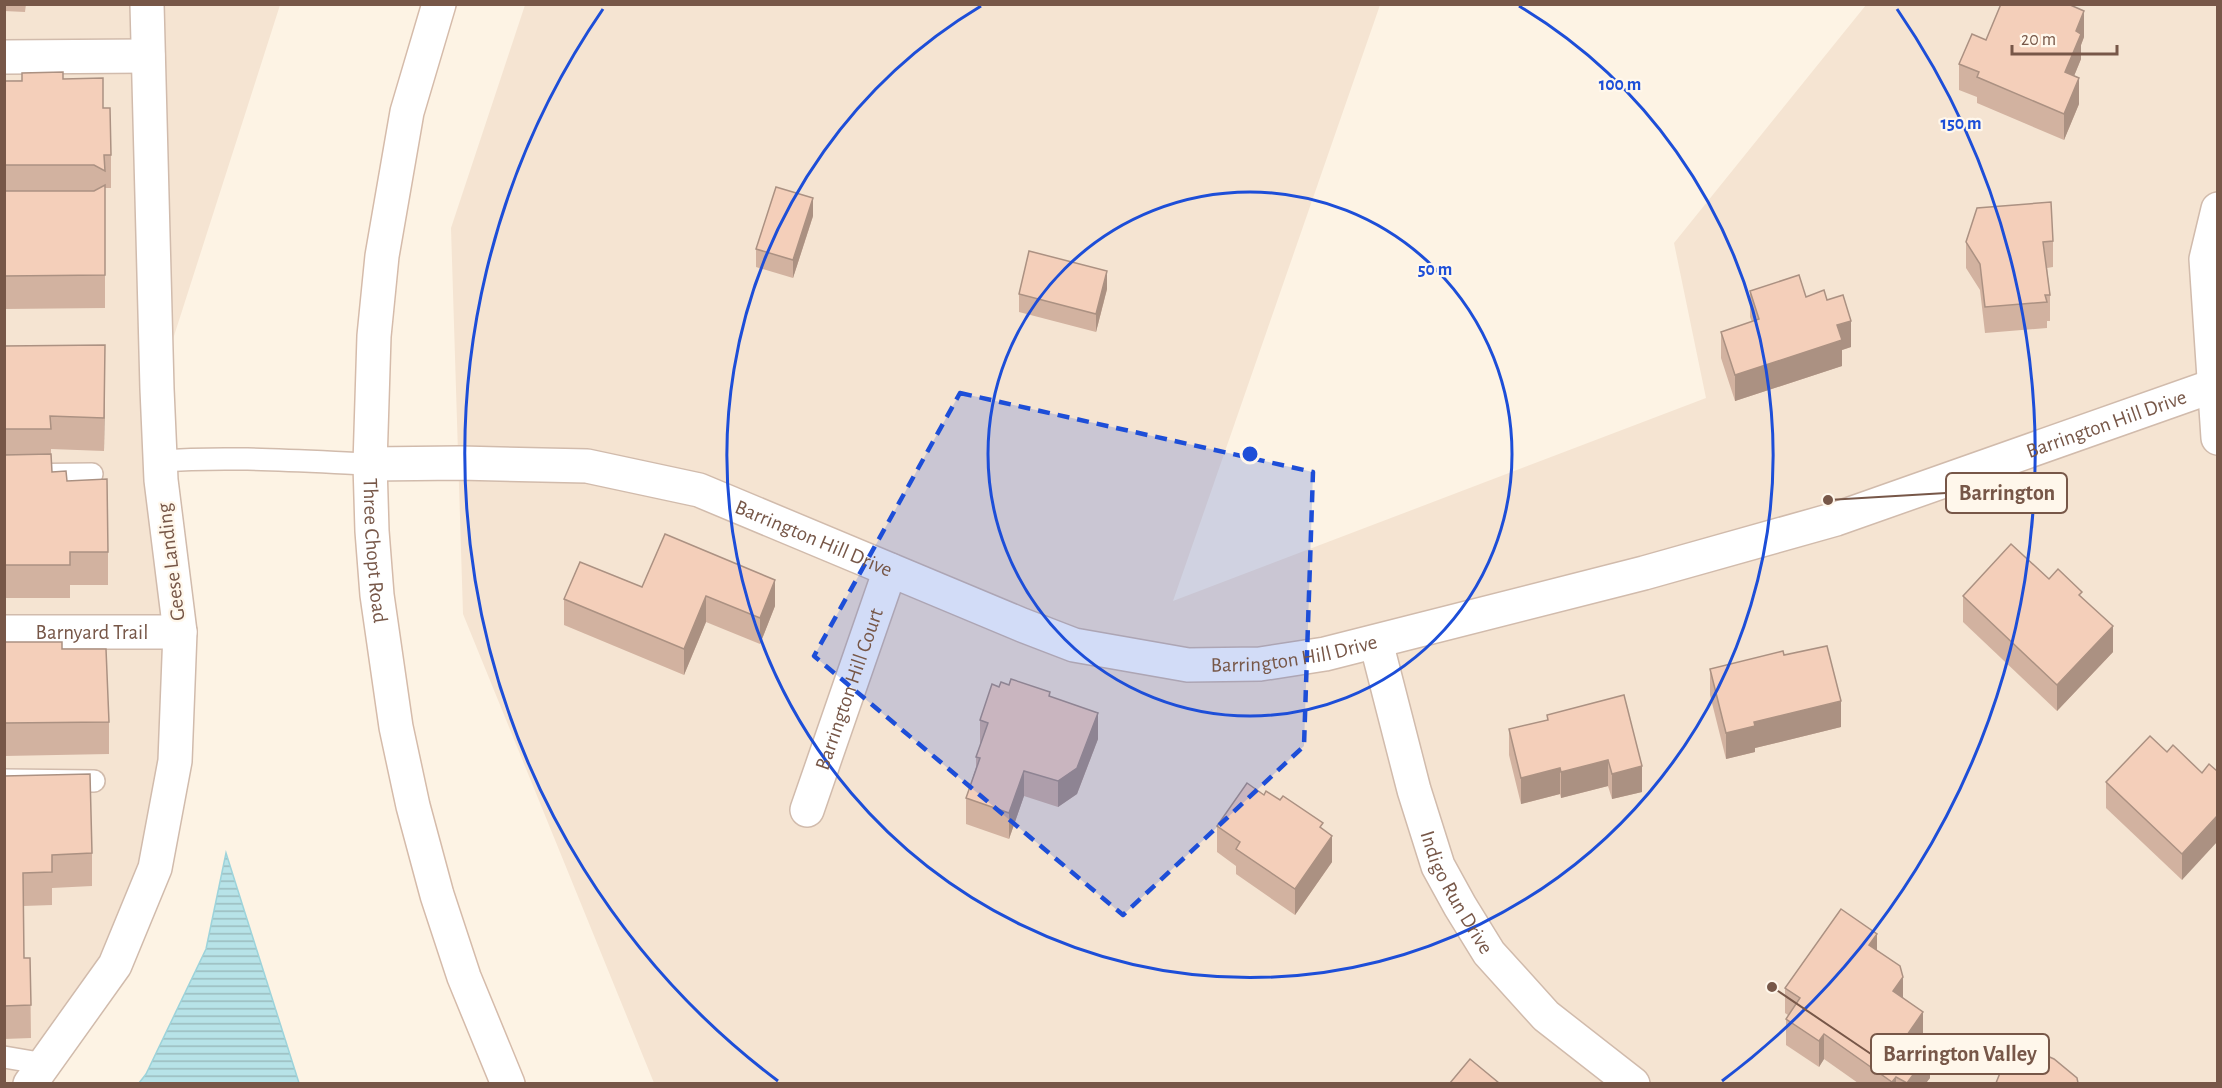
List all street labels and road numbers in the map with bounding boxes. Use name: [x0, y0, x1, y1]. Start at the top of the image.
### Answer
street label: Barrington Hill Drive: [2023, 386, 2189, 462]
street label: Three Chopt Road: [360, 478, 391, 624]
street label: Barrington Hill Drive: [732, 496, 896, 580]
street label: Geese Landing: [153, 501, 189, 622]
street label: Barrington Hill Court: [811, 605, 887, 773]
street label: Barnyard Trail: [36, 622, 148, 643]
street label: Barrington Hill Drive: [1211, 631, 1379, 675]
street label: Indigo Run Drive: [1417, 828, 1497, 957]

